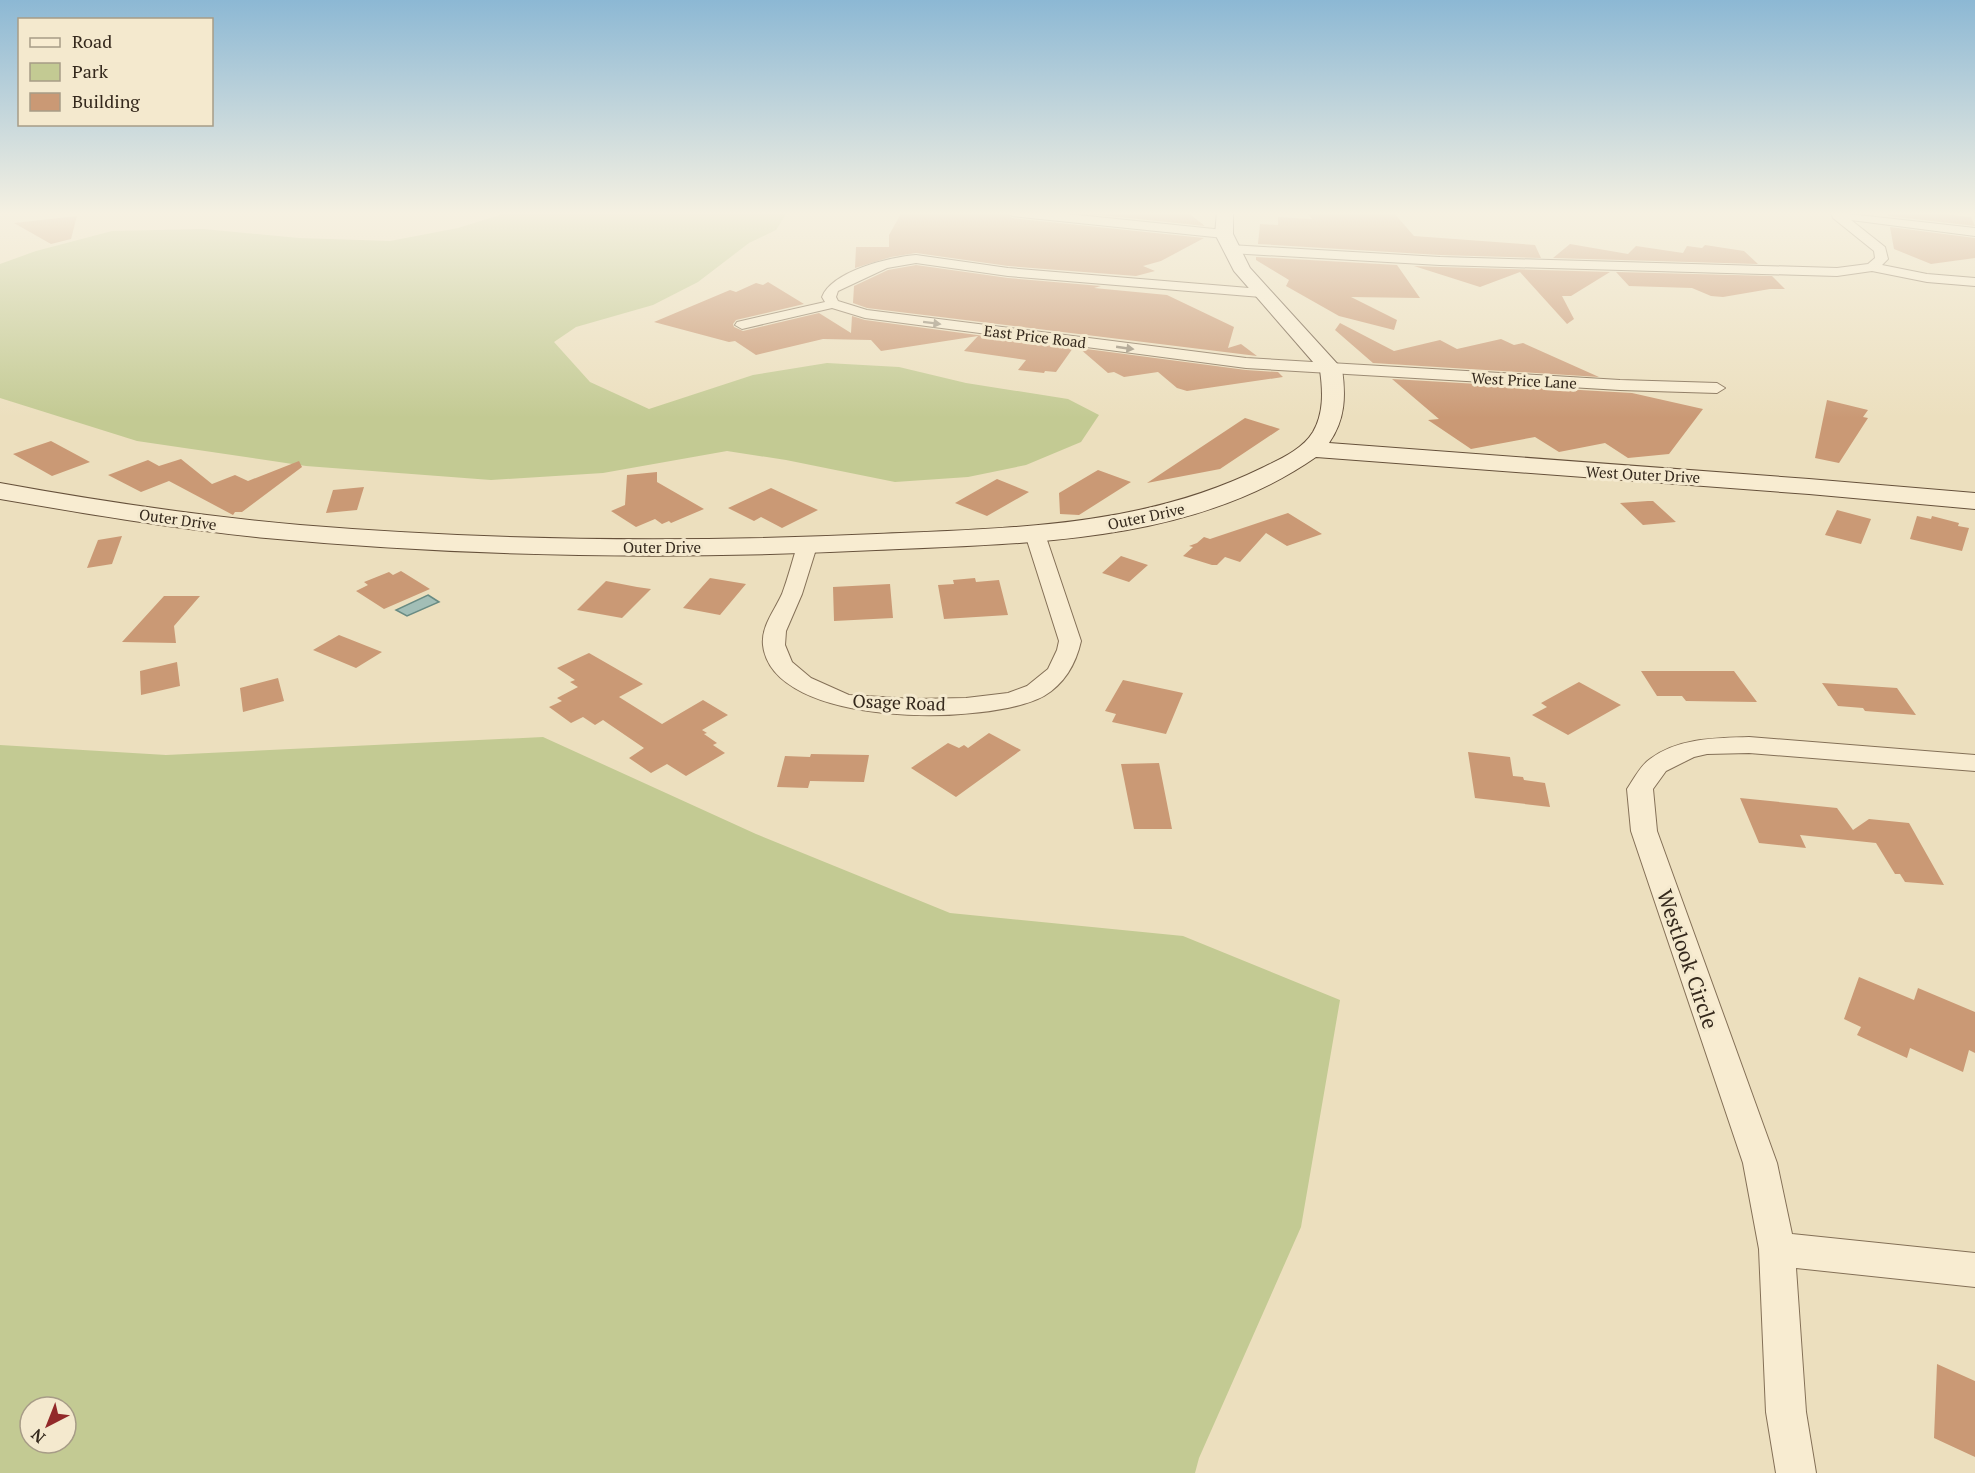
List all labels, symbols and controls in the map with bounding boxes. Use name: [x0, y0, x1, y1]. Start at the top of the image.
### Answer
legend: [18, 18, 213, 126]
text: Road: [72, 29, 112, 53]
text: Park: [72, 59, 109, 83]
text: Building: [72, 89, 140, 113]
one-way arrow: [922, 318, 941, 327]
street label: East Price Road: [983, 320, 1087, 352]
one-way arrow: [1115, 343, 1134, 352]
street label: West Price Lane: [1471, 367, 1577, 393]
street label: West Outer Drive: [1585, 461, 1701, 487]
street label: Outer Drive: [1106, 498, 1186, 534]
street label: Outer Drive: [138, 504, 218, 534]
street label: Outer Drive: [623, 537, 701, 557]
street label: Osage Road: [852, 688, 946, 716]
street label: Westlook Circle: [1651, 886, 1725, 1032]
north arrow: [18, 1395, 78, 1455]
text: N: [26, 1424, 50, 1448]

